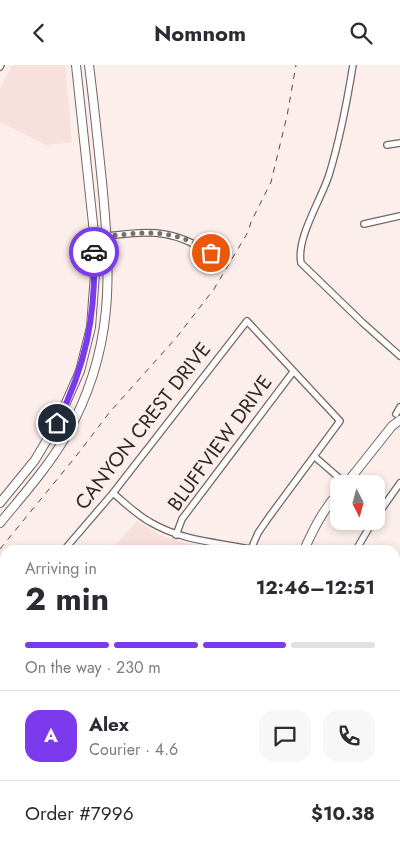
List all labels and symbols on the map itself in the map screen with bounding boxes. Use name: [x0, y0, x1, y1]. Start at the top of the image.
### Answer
courier: [69, 227, 119, 277]
pin: [190, 232, 232, 274]
street label: CANYON CREST DRIVE: [68, 336, 218, 516]
street label: BLUFFVIEW DRIVE: [161, 369, 279, 517]
pin: [36, 402, 78, 444]
north arrow: [330, 475, 385, 530]

